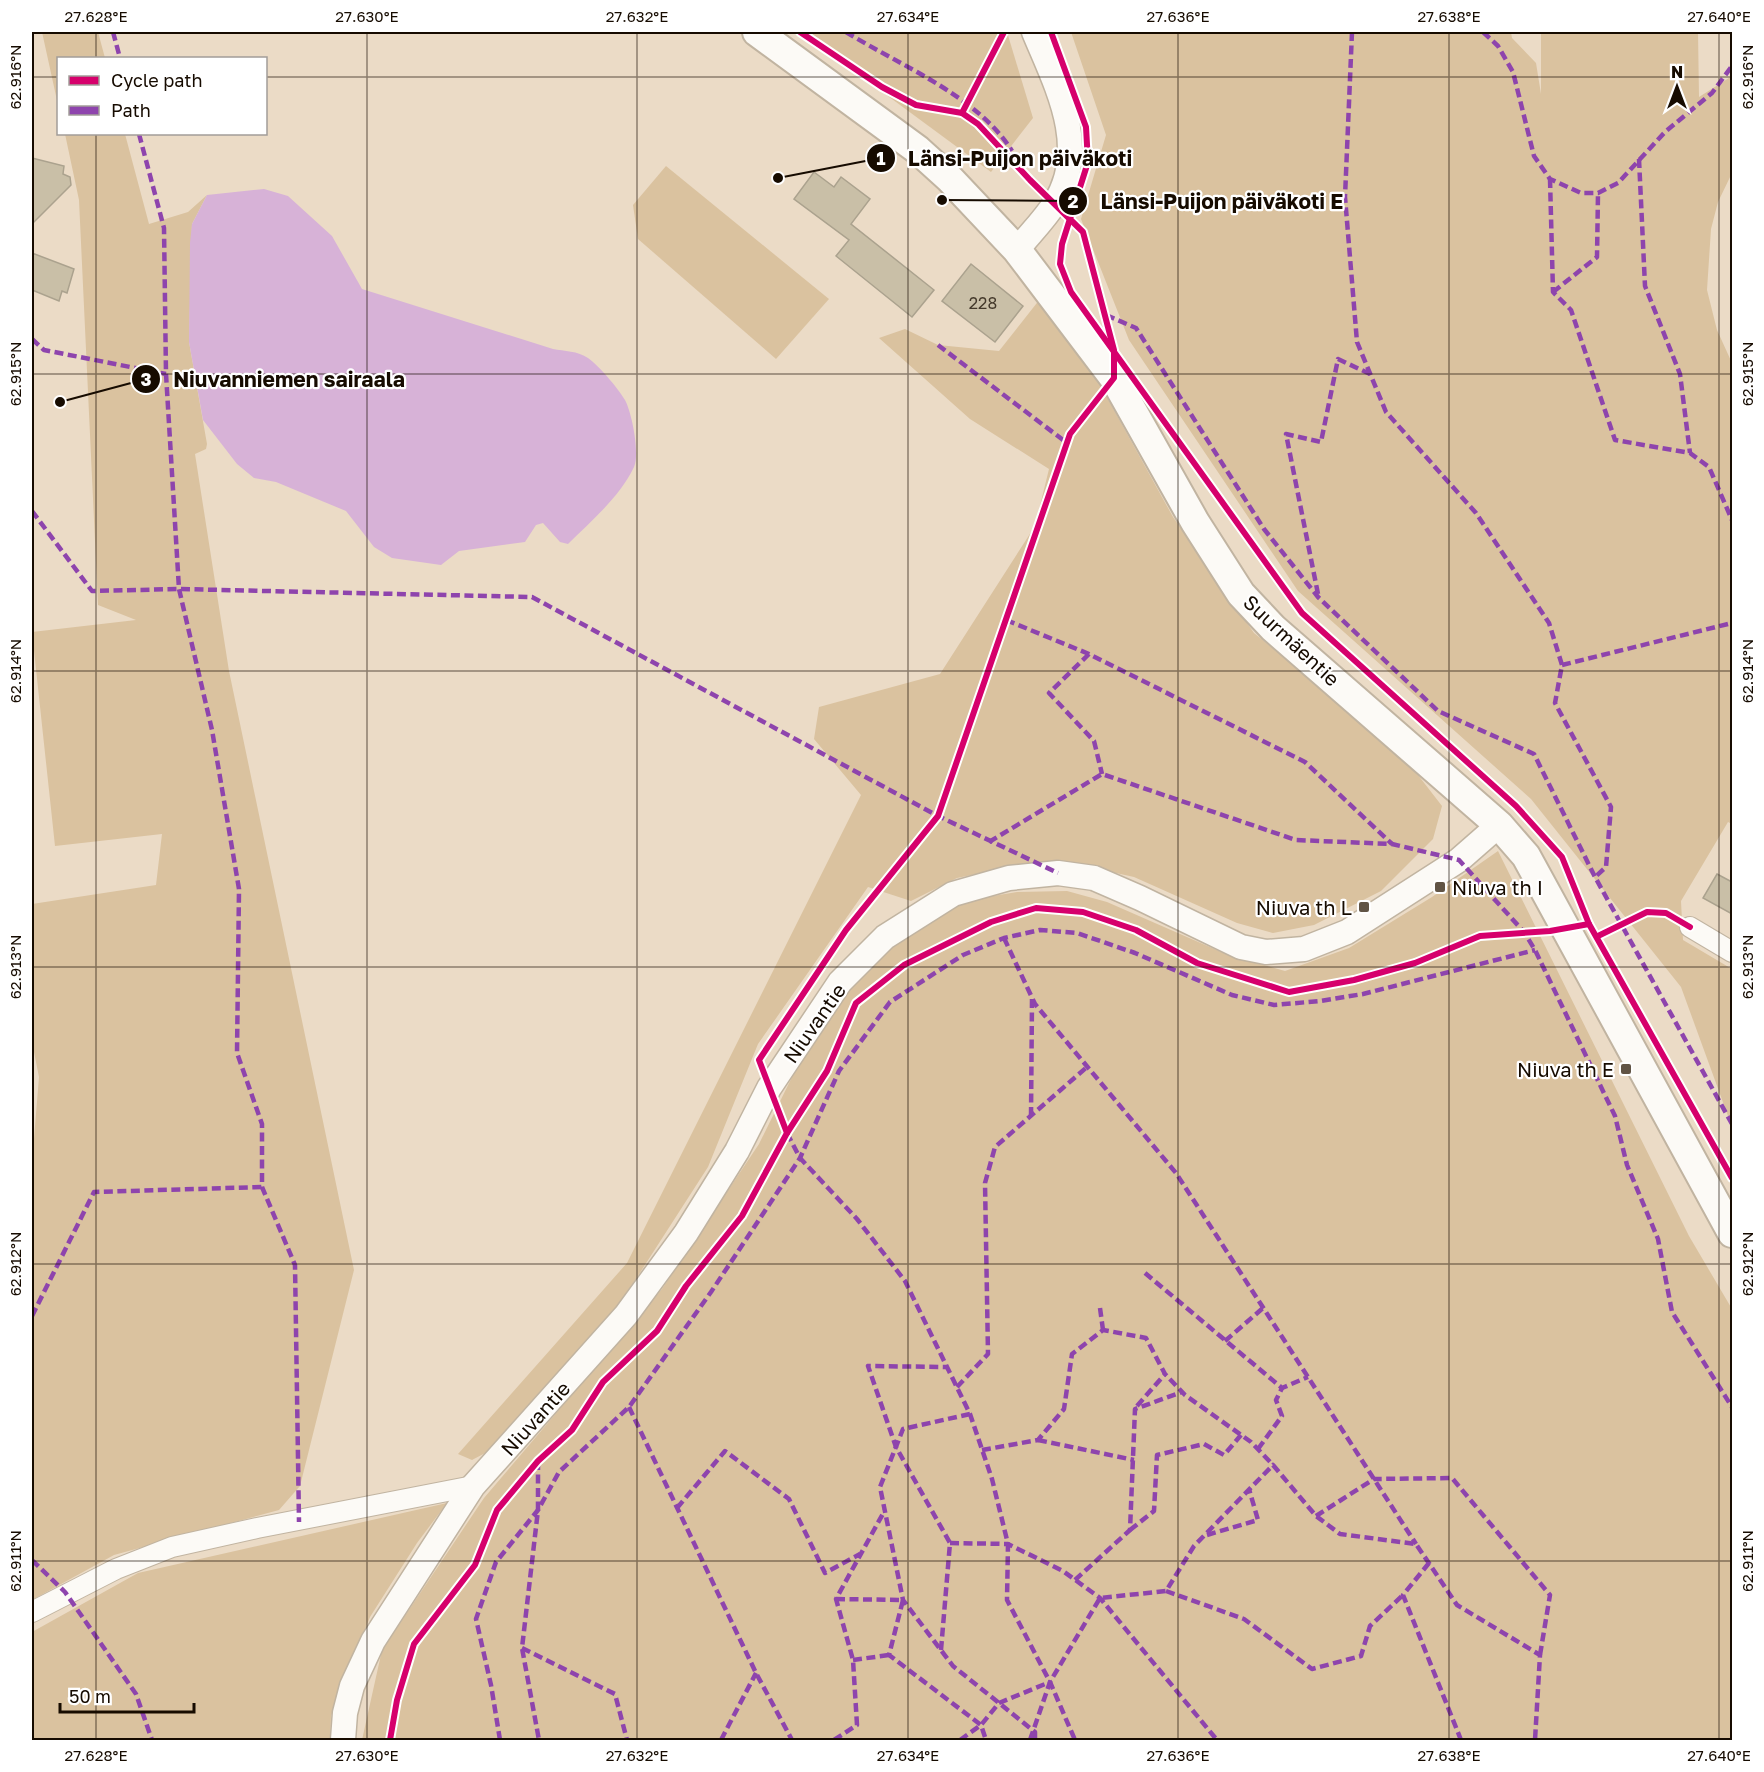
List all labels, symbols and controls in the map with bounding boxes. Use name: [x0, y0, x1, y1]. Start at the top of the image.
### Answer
text: 27.628°E: [64, 7, 128, 25]
text: 27.630°E: [335, 7, 399, 25]
text: 27.632°E: [606, 7, 668, 25]
text: 27.634°E: [877, 7, 939, 25]
text: 27.636°E: [1146, 7, 1210, 25]
text: 27.638°E: [1417, 7, 1481, 25]
text: 27.640°E: [1687, 7, 1751, 25]
text: 62.916°N: [6, 45, 24, 109]
text: 62.916°N: [1738, 45, 1756, 109]
legend: [57, 57, 267, 135]
north arrow: [1647, 57, 1707, 117]
text: N: [1671, 62, 1683, 82]
text: Cycle path: [111, 69, 203, 91]
text: Path: [111, 99, 151, 121]
callout: Länsi-Puijon päiväkoti: [866, 139, 1145, 178]
text: Länsi-Puijon päiväkoti: [908, 145, 1132, 171]
text: 1: [876, 147, 886, 169]
callout: Länsi-Puijon päiväkoti E: [1058, 182, 1355, 221]
text: Länsi-Puijon päiväkoti E: [1101, 188, 1343, 214]
text: 2: [1068, 190, 1079, 212]
house number: 228: [969, 293, 997, 313]
text: 62.915°N: [6, 342, 24, 406]
text: 62.915°N: [1738, 342, 1756, 406]
callout: Niuvanniemen sairaala: [131, 360, 417, 399]
text: Niuvanniemen sairaala: [173, 366, 405, 392]
text: 3: [141, 368, 152, 390]
street label: Suurmäentie: [1239, 589, 1345, 691]
text: 62.914°N: [6, 639, 24, 703]
text: 62.914°N: [1738, 639, 1756, 703]
place label: Niuva th I: [1452, 875, 1543, 899]
marker: Niuva th I: [1433, 880, 1447, 894]
place label: Niuva th L: [1256, 895, 1352, 919]
marker: Niuva th L: [1357, 900, 1371, 914]
text: 62.913°N: [6, 935, 24, 999]
text: 62.913°N: [1738, 935, 1756, 999]
street label: Niuvantie: [778, 979, 850, 1067]
place label: Niuva th E: [1517, 1057, 1614, 1081]
marker: Niuva th E: [1619, 1062, 1633, 1076]
text: 62.912°N: [6, 1232, 24, 1296]
text: 62.912°N: [1738, 1232, 1756, 1296]
street label: Niuvantie: [495, 1376, 575, 1460]
text: 62.911°N: [6, 1530, 24, 1592]
text: 62.911°N: [1738, 1530, 1756, 1592]
scale bar: [60, 1676, 194, 1714]
text: 50 m: [69, 1685, 111, 1707]
text: 27.628°E: [64, 1746, 128, 1764]
text: 27.630°E: [335, 1746, 399, 1764]
text: 27.632°E: [606, 1746, 668, 1764]
text: 27.634°E: [877, 1746, 939, 1764]
text: 27.636°E: [1146, 1746, 1210, 1764]
text: 27.638°E: [1417, 1746, 1481, 1764]
text: 27.640°E: [1687, 1746, 1751, 1764]

